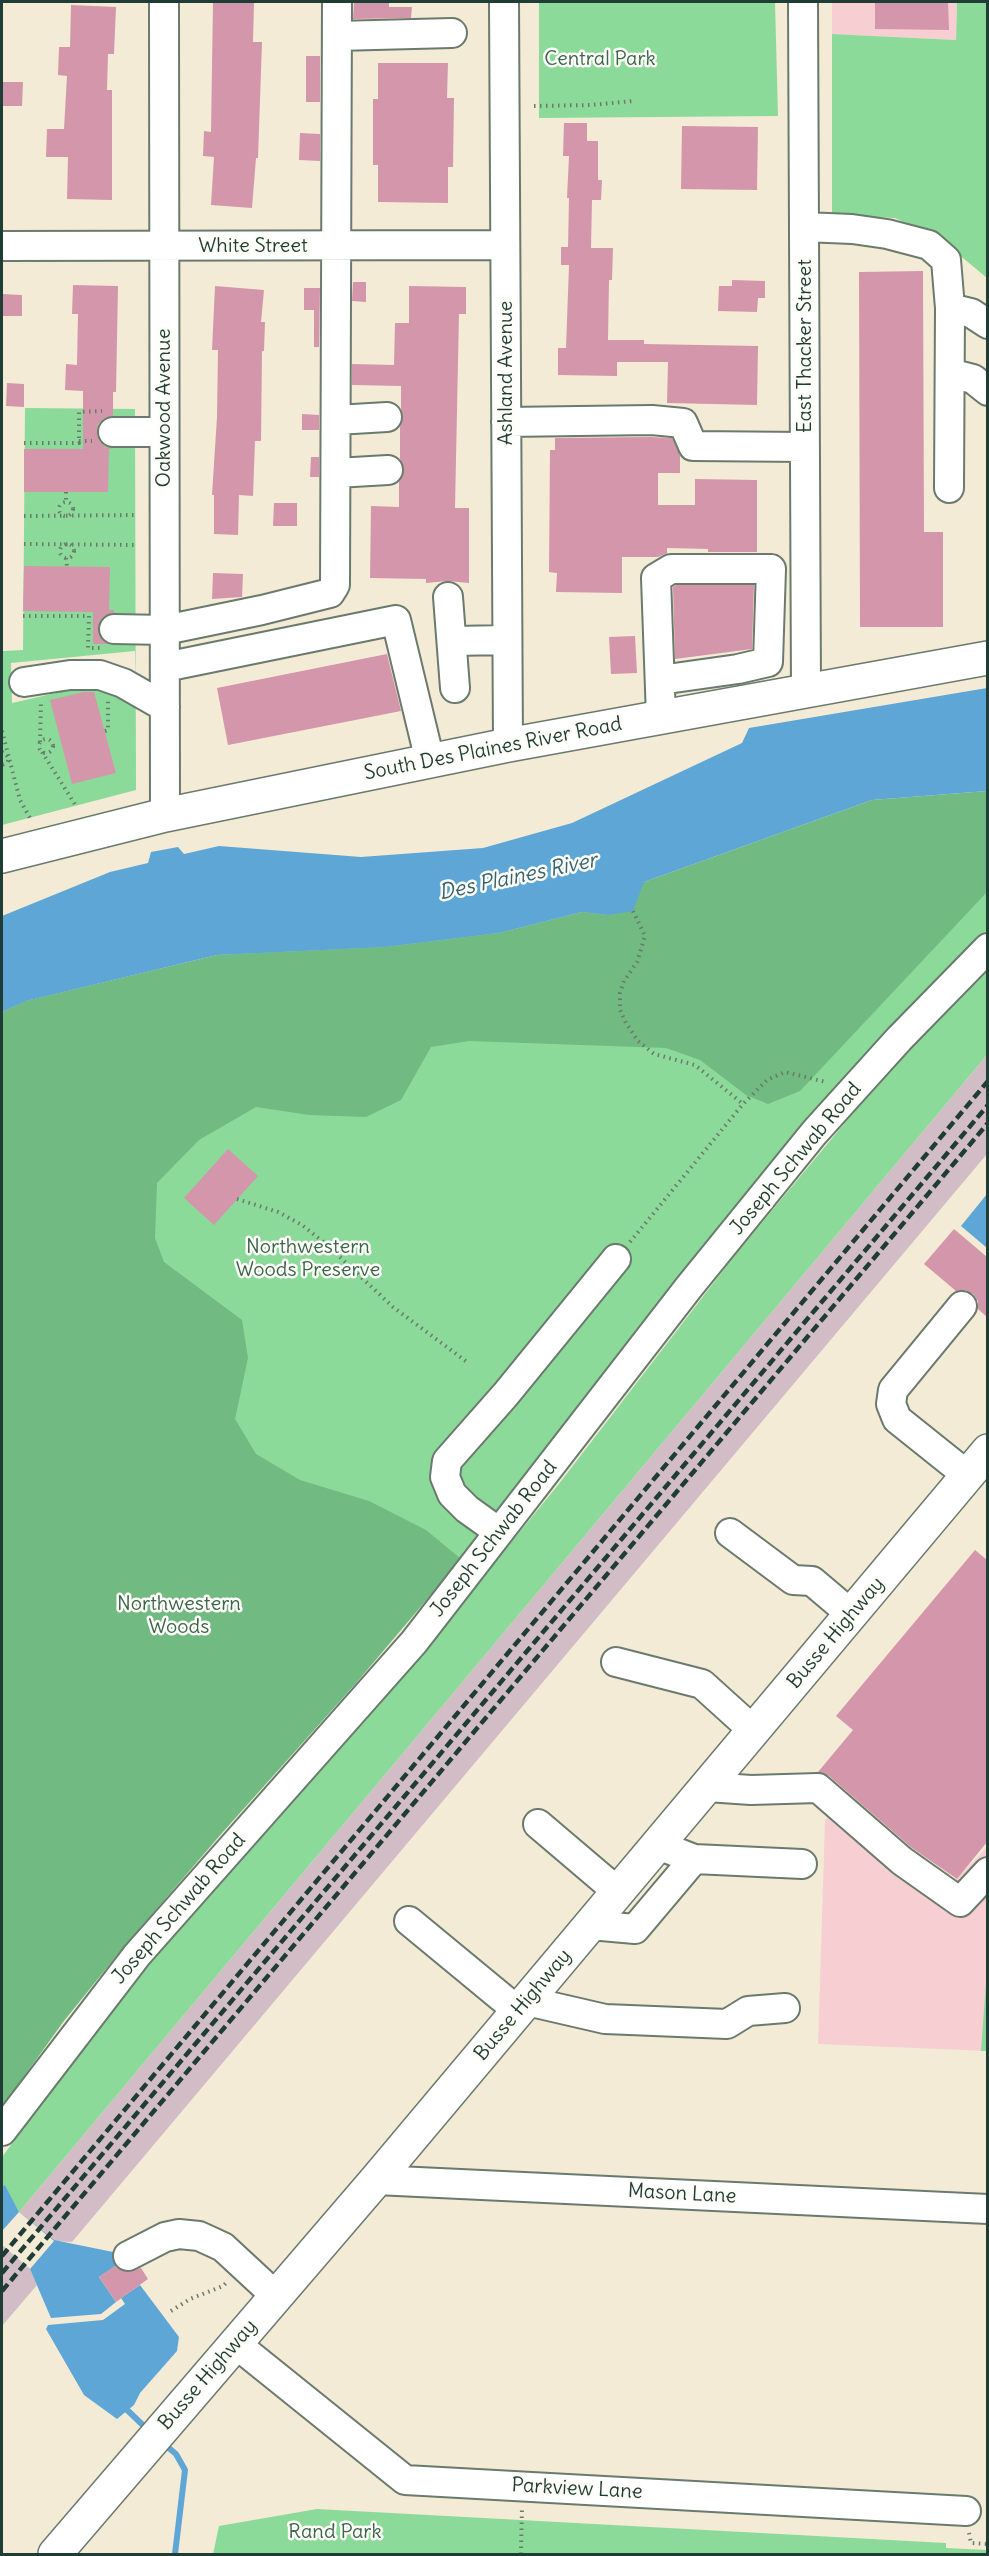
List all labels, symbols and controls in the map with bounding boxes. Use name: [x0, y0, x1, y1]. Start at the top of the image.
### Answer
park label: Central Park: [544, 47, 656, 71]
street label: White Street: [198, 234, 308, 258]
street label: East Thacker Street: [793, 259, 817, 433]
street label: Ashland Avenue: [494, 301, 518, 445]
street label: Oakwood Avenue: [152, 329, 176, 487]
street label: South Des Plaines River Road: [362, 712, 624, 786]
water label: Des Plaines River: [437, 848, 599, 906]
street label: Joseph Schwab Road: [725, 1078, 867, 1240]
park label: Northwestern Woods Preserve: [236, 1235, 380, 1282]
street label: Joseph Schwab Road: [426, 1456, 562, 1622]
street label: Busse Highway: [782, 1572, 890, 1694]
park label: Northwestern Woods: [117, 1592, 241, 1639]
street label: Joseph Schwab Road: [107, 1829, 251, 1989]
street label: Busse Highway: [469, 1944, 577, 2066]
street label: Mason Lane: [627, 2179, 737, 2209]
street label: Busse Highway: [154, 2315, 262, 2435]
street label: Parkview Lane: [511, 2474, 643, 2504]
park label: Rand Park: [288, 2520, 382, 2544]

